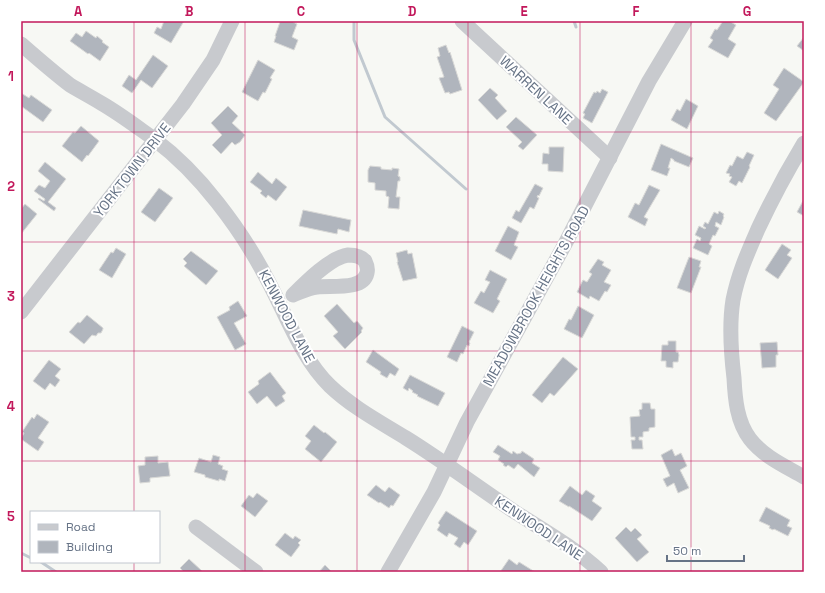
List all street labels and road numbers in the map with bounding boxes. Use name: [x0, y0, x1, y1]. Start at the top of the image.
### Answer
street label: WARREN LANE: [496, 52, 576, 128]
street label: YORKTOWN DRIVE: [89, 119, 175, 221]
street label: MEADOWBROOK HEIGHTS ROAD: [479, 203, 593, 389]
street label: KENWOOD LANE: [255, 266, 319, 366]
street label: KENWOOD LANE: [491, 492, 587, 564]

